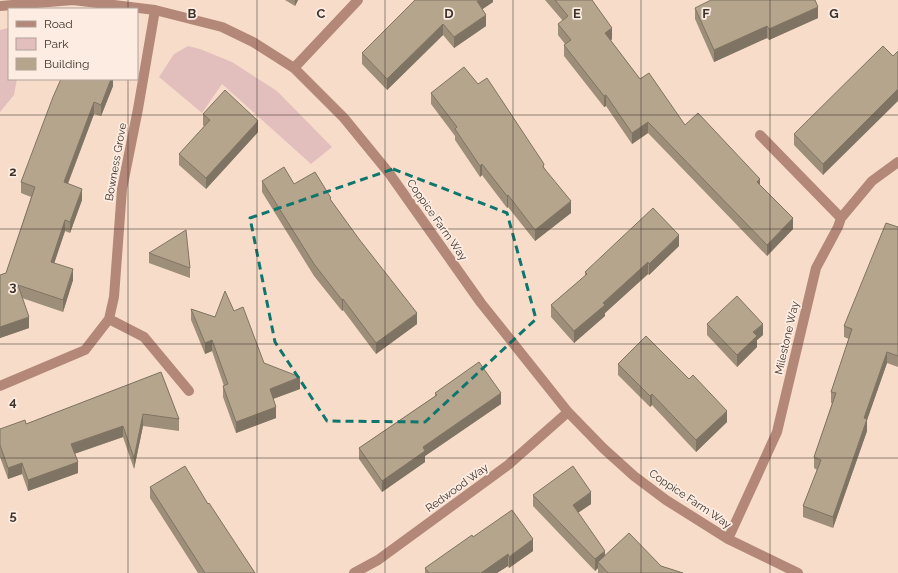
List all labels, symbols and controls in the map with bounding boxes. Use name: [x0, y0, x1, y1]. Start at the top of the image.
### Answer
text: B: [188, 6, 197, 21]
text: C: [317, 6, 326, 21]
text: D: [444, 6, 454, 21]
text: E: [573, 6, 581, 21]
text: F: [702, 6, 710, 21]
text: G: [829, 6, 839, 21]
legend: [8, 8, 138, 80]
text: Road: [44, 17, 73, 31]
text: Park: [44, 37, 69, 51]
text: Building: [44, 57, 90, 71]
street label: Bowness Grove: [103, 121, 129, 202]
text: 2: [9, 164, 17, 179]
street label: Coppice Farm Way: [404, 177, 470, 263]
text: 3: [9, 279, 17, 294]
street label: Milestone Way: [772, 300, 802, 376]
text: 4: [9, 394, 17, 409]
street label: Redwood Way: [423, 461, 491, 515]
street label: Coppice Farm Way: [647, 467, 734, 531]
text: 5: [9, 508, 17, 523]

